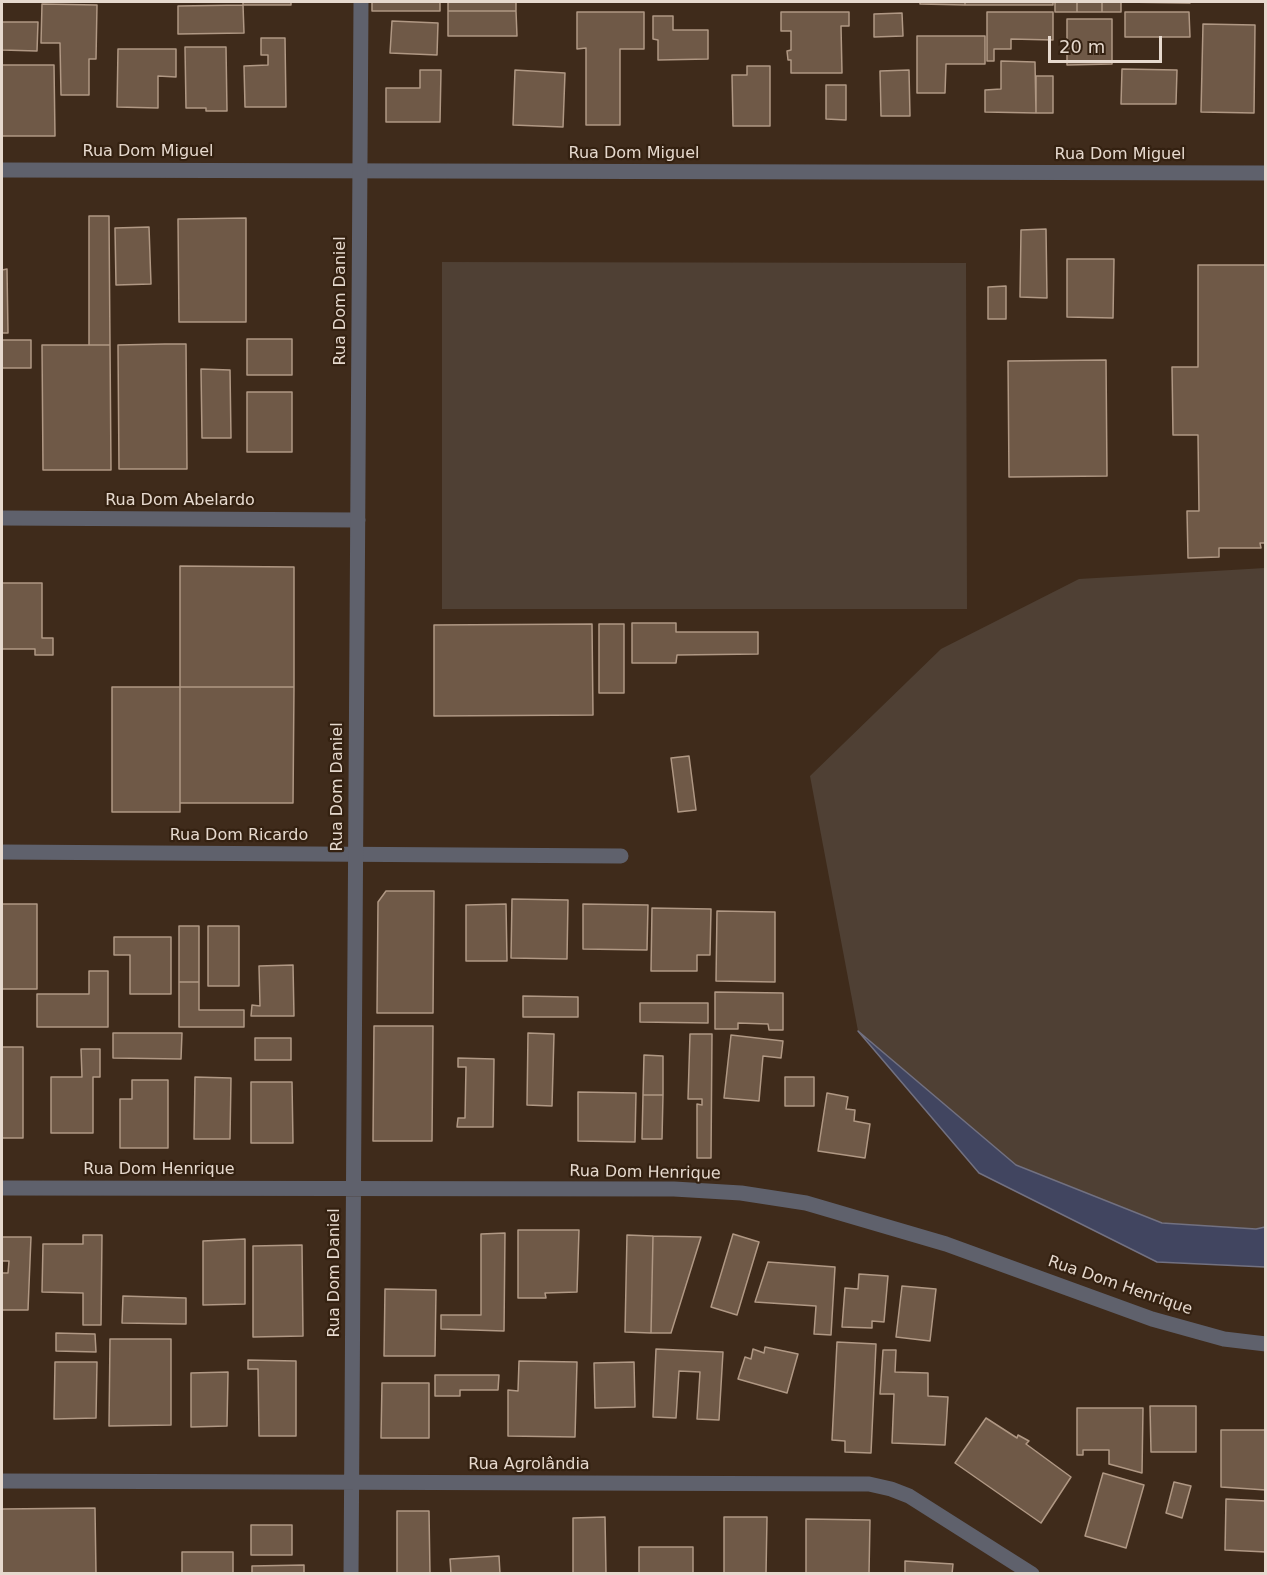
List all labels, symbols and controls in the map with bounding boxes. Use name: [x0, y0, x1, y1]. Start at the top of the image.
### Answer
scale bar: [1051, 24, 1165, 62]
text: 20 m: [1059, 36, 1105, 57]
street label: Rua Dom Miguel: [82, 142, 214, 162]
street label: Rua Dom Miguel: [568, 144, 700, 164]
street label: Rua Dom Miguel: [1054, 145, 1186, 165]
street label: Rua Dom Daniel: [331, 236, 351, 366]
street label: Rua Dom Abelardo: [105, 491, 255, 511]
street label: Rua Dom Daniel: [328, 722, 348, 852]
street label: Rua Dom Ricardo: [170, 826, 308, 846]
street label: Rua Dom Henrique: [83, 1160, 235, 1180]
street label: Rua Dom Henrique: [569, 1162, 721, 1184]
street label: Rua Dom Daniel: [325, 1208, 345, 1338]
street label: Rua Dom Henrique: [1045, 1252, 1195, 1320]
street label: Rua Agrolândia: [468, 1455, 590, 1475]

